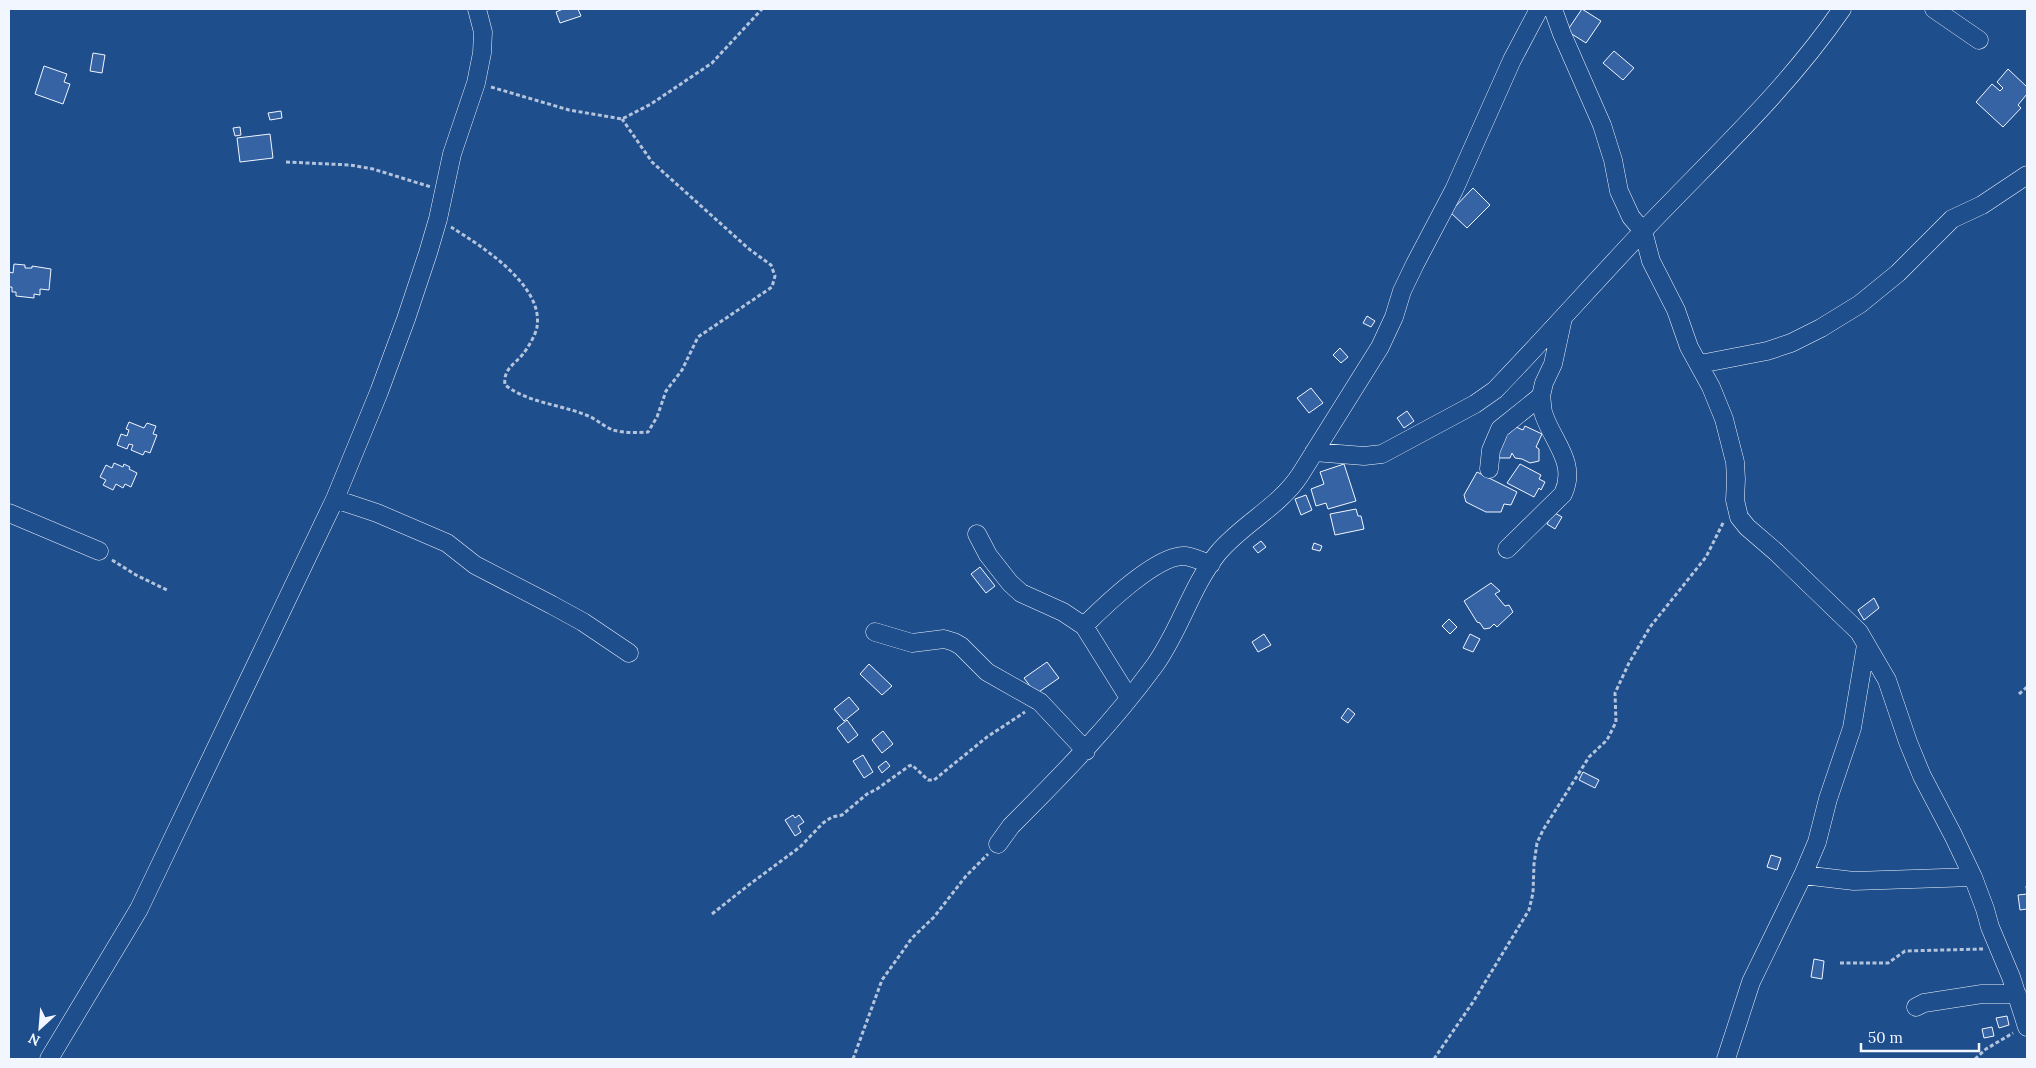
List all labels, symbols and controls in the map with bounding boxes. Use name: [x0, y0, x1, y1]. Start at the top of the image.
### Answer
north arrow: [15, 1003, 65, 1053]
scale bar: [1861, 1020, 1978, 1052]
text: 50 m: [1868, 1028, 1903, 1047]
text: N: [25, 1029, 43, 1050]

